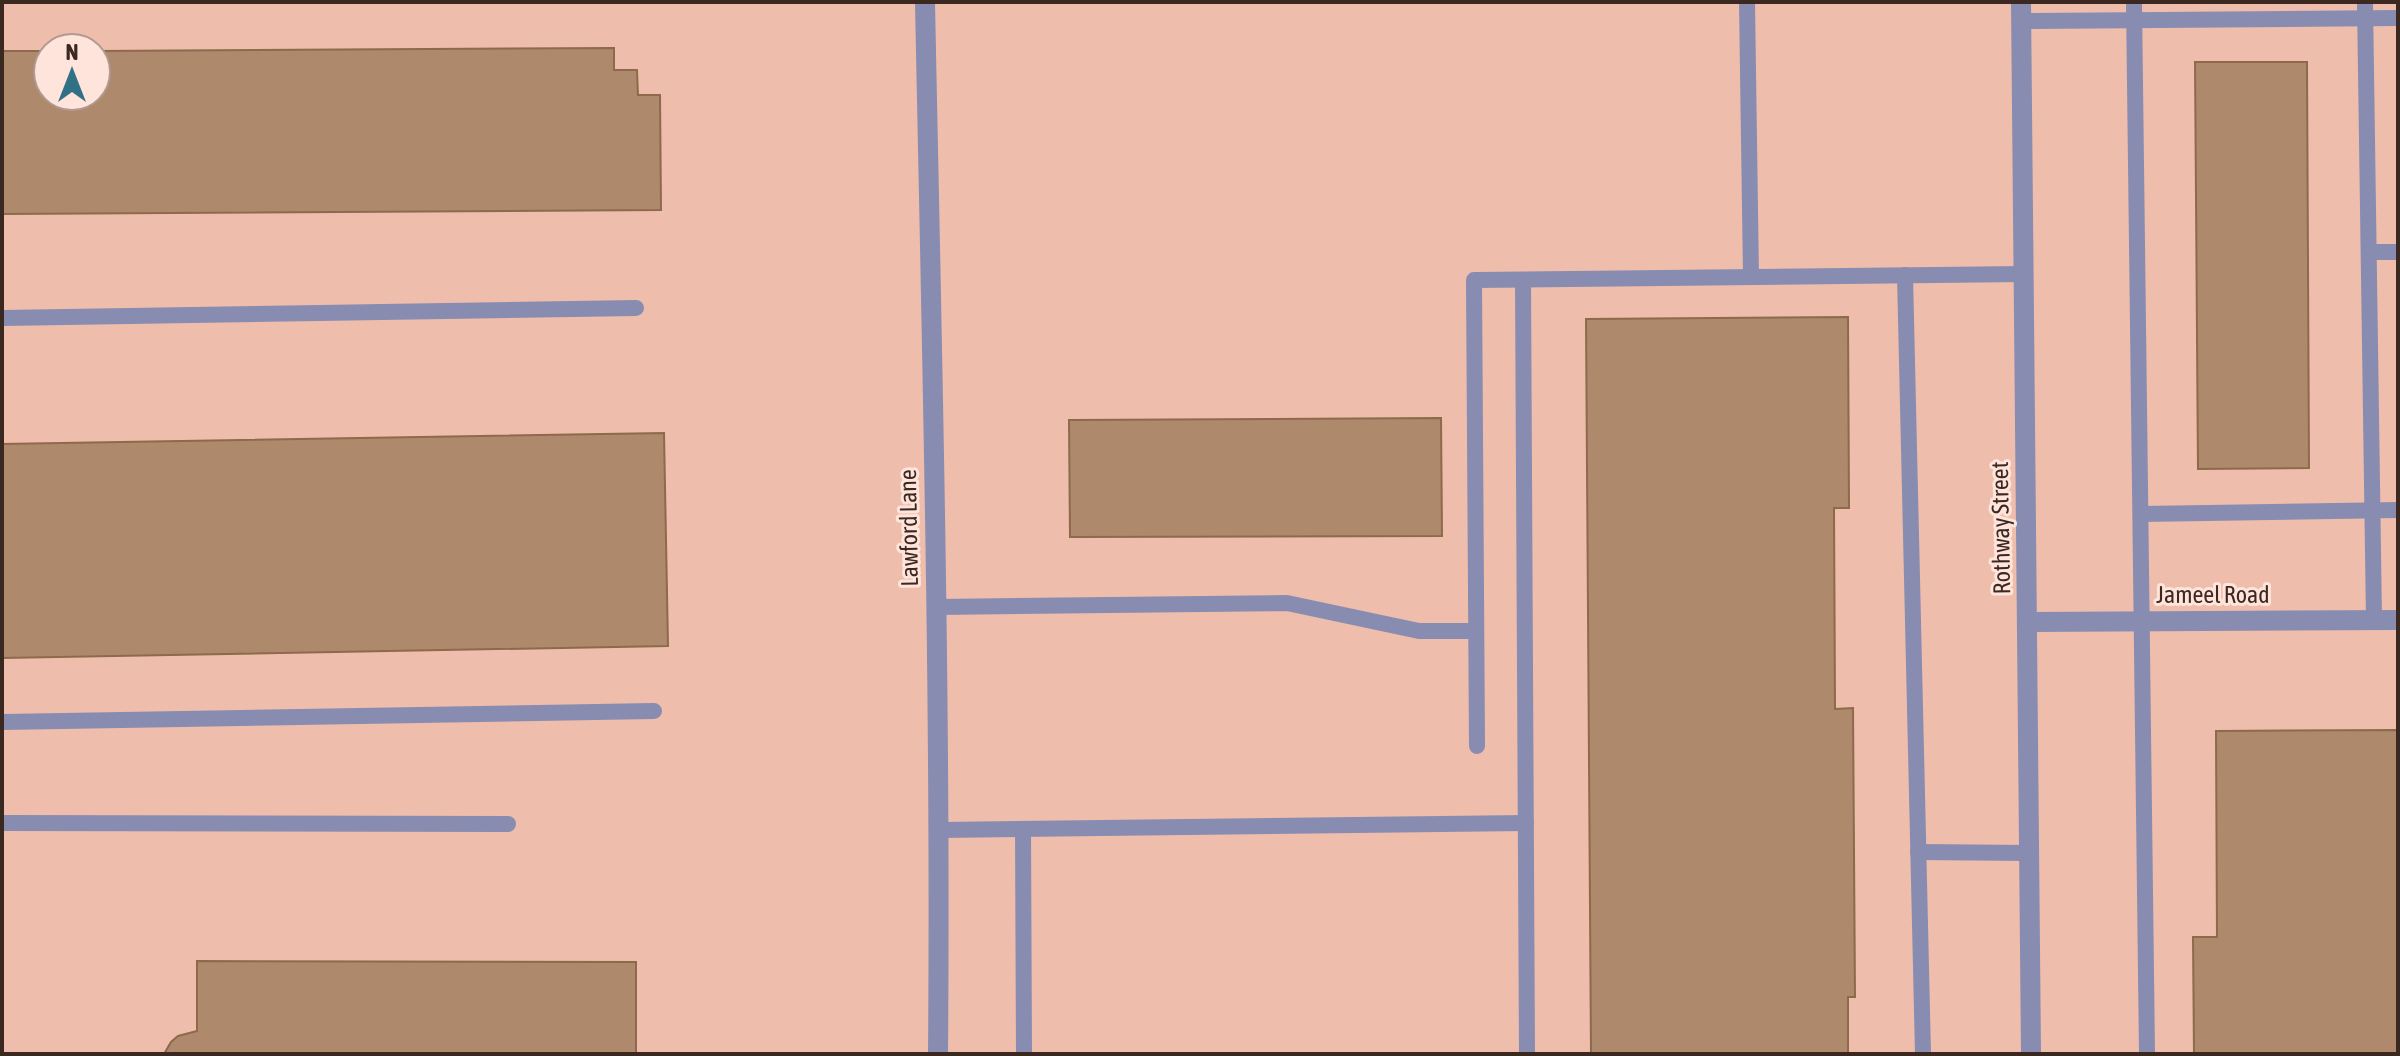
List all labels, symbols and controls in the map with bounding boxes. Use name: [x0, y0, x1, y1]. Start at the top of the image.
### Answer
north arrow: [32, 32, 112, 112]
text: N: [66, 39, 78, 65]
street label: Rothway Street: [1986, 461, 2015, 595]
street label: Lawford Lane: [894, 469, 923, 587]
street label: Jameel Road: [2156, 581, 2270, 608]

